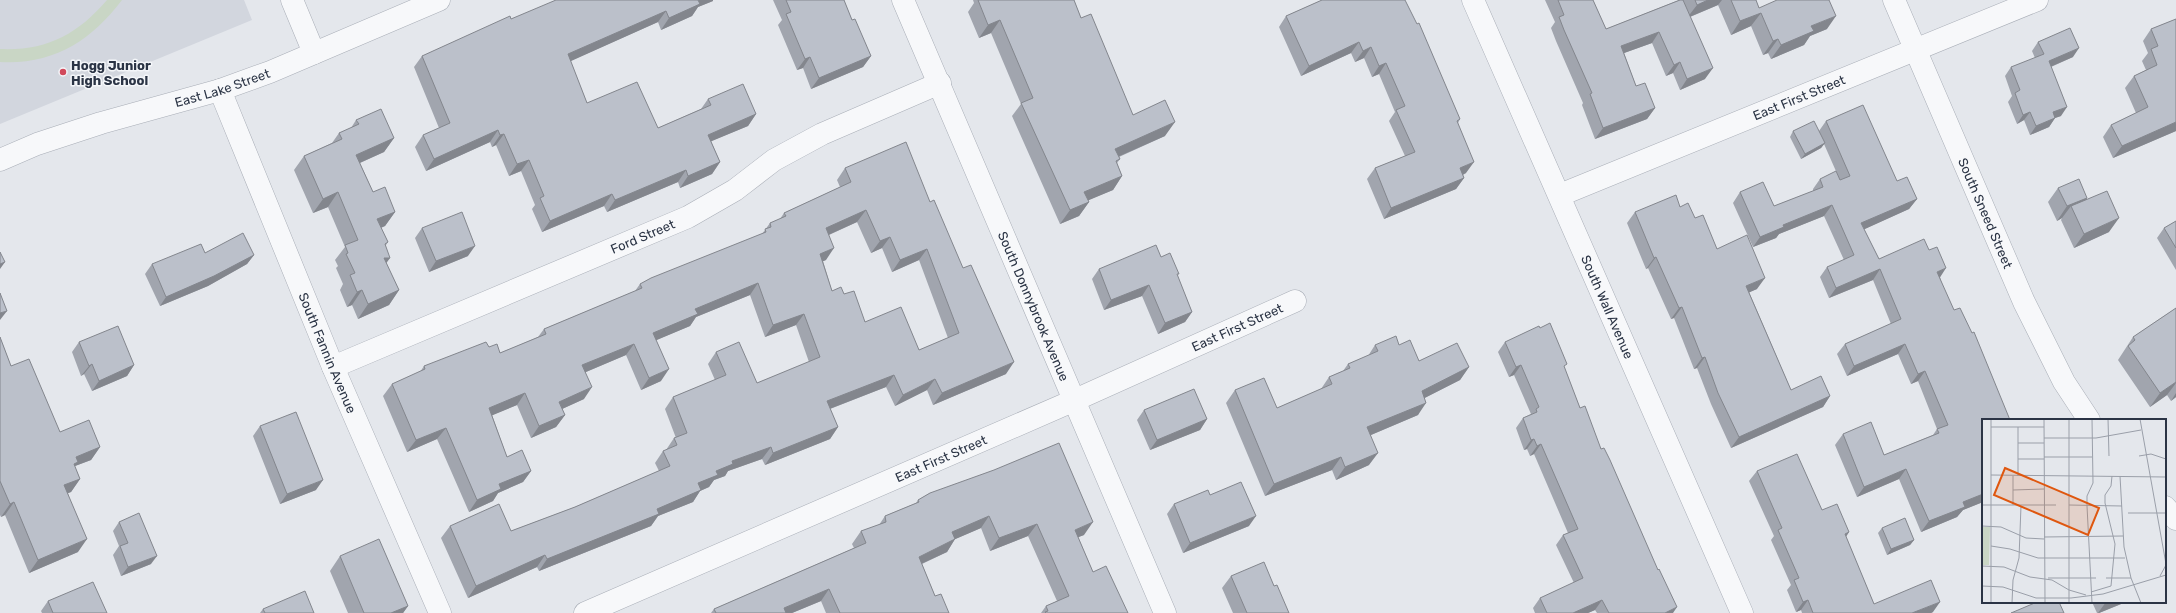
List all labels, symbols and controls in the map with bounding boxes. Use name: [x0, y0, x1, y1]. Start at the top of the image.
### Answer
place label: Hogg Junior High School: [71, 58, 151, 88]
street label: East Lake Street: [173, 66, 272, 110]
marker: Hogg Junior High School: [58, 67, 68, 77]
street label: East First Street: [1751, 72, 1847, 123]
street label: South Sneed Street: [1955, 156, 2016, 271]
street label: Ford Street: [608, 216, 677, 257]
street label: South Donnybrook Avenue: [995, 229, 1072, 384]
street label: South Wall Avenue: [1578, 253, 1636, 361]
street label: South Fannin Avenue: [295, 290, 359, 416]
street label: East First Street: [1189, 301, 1285, 355]
inset map: [1982, 419, 2166, 603]
street label: East First Street: [893, 432, 989, 485]

